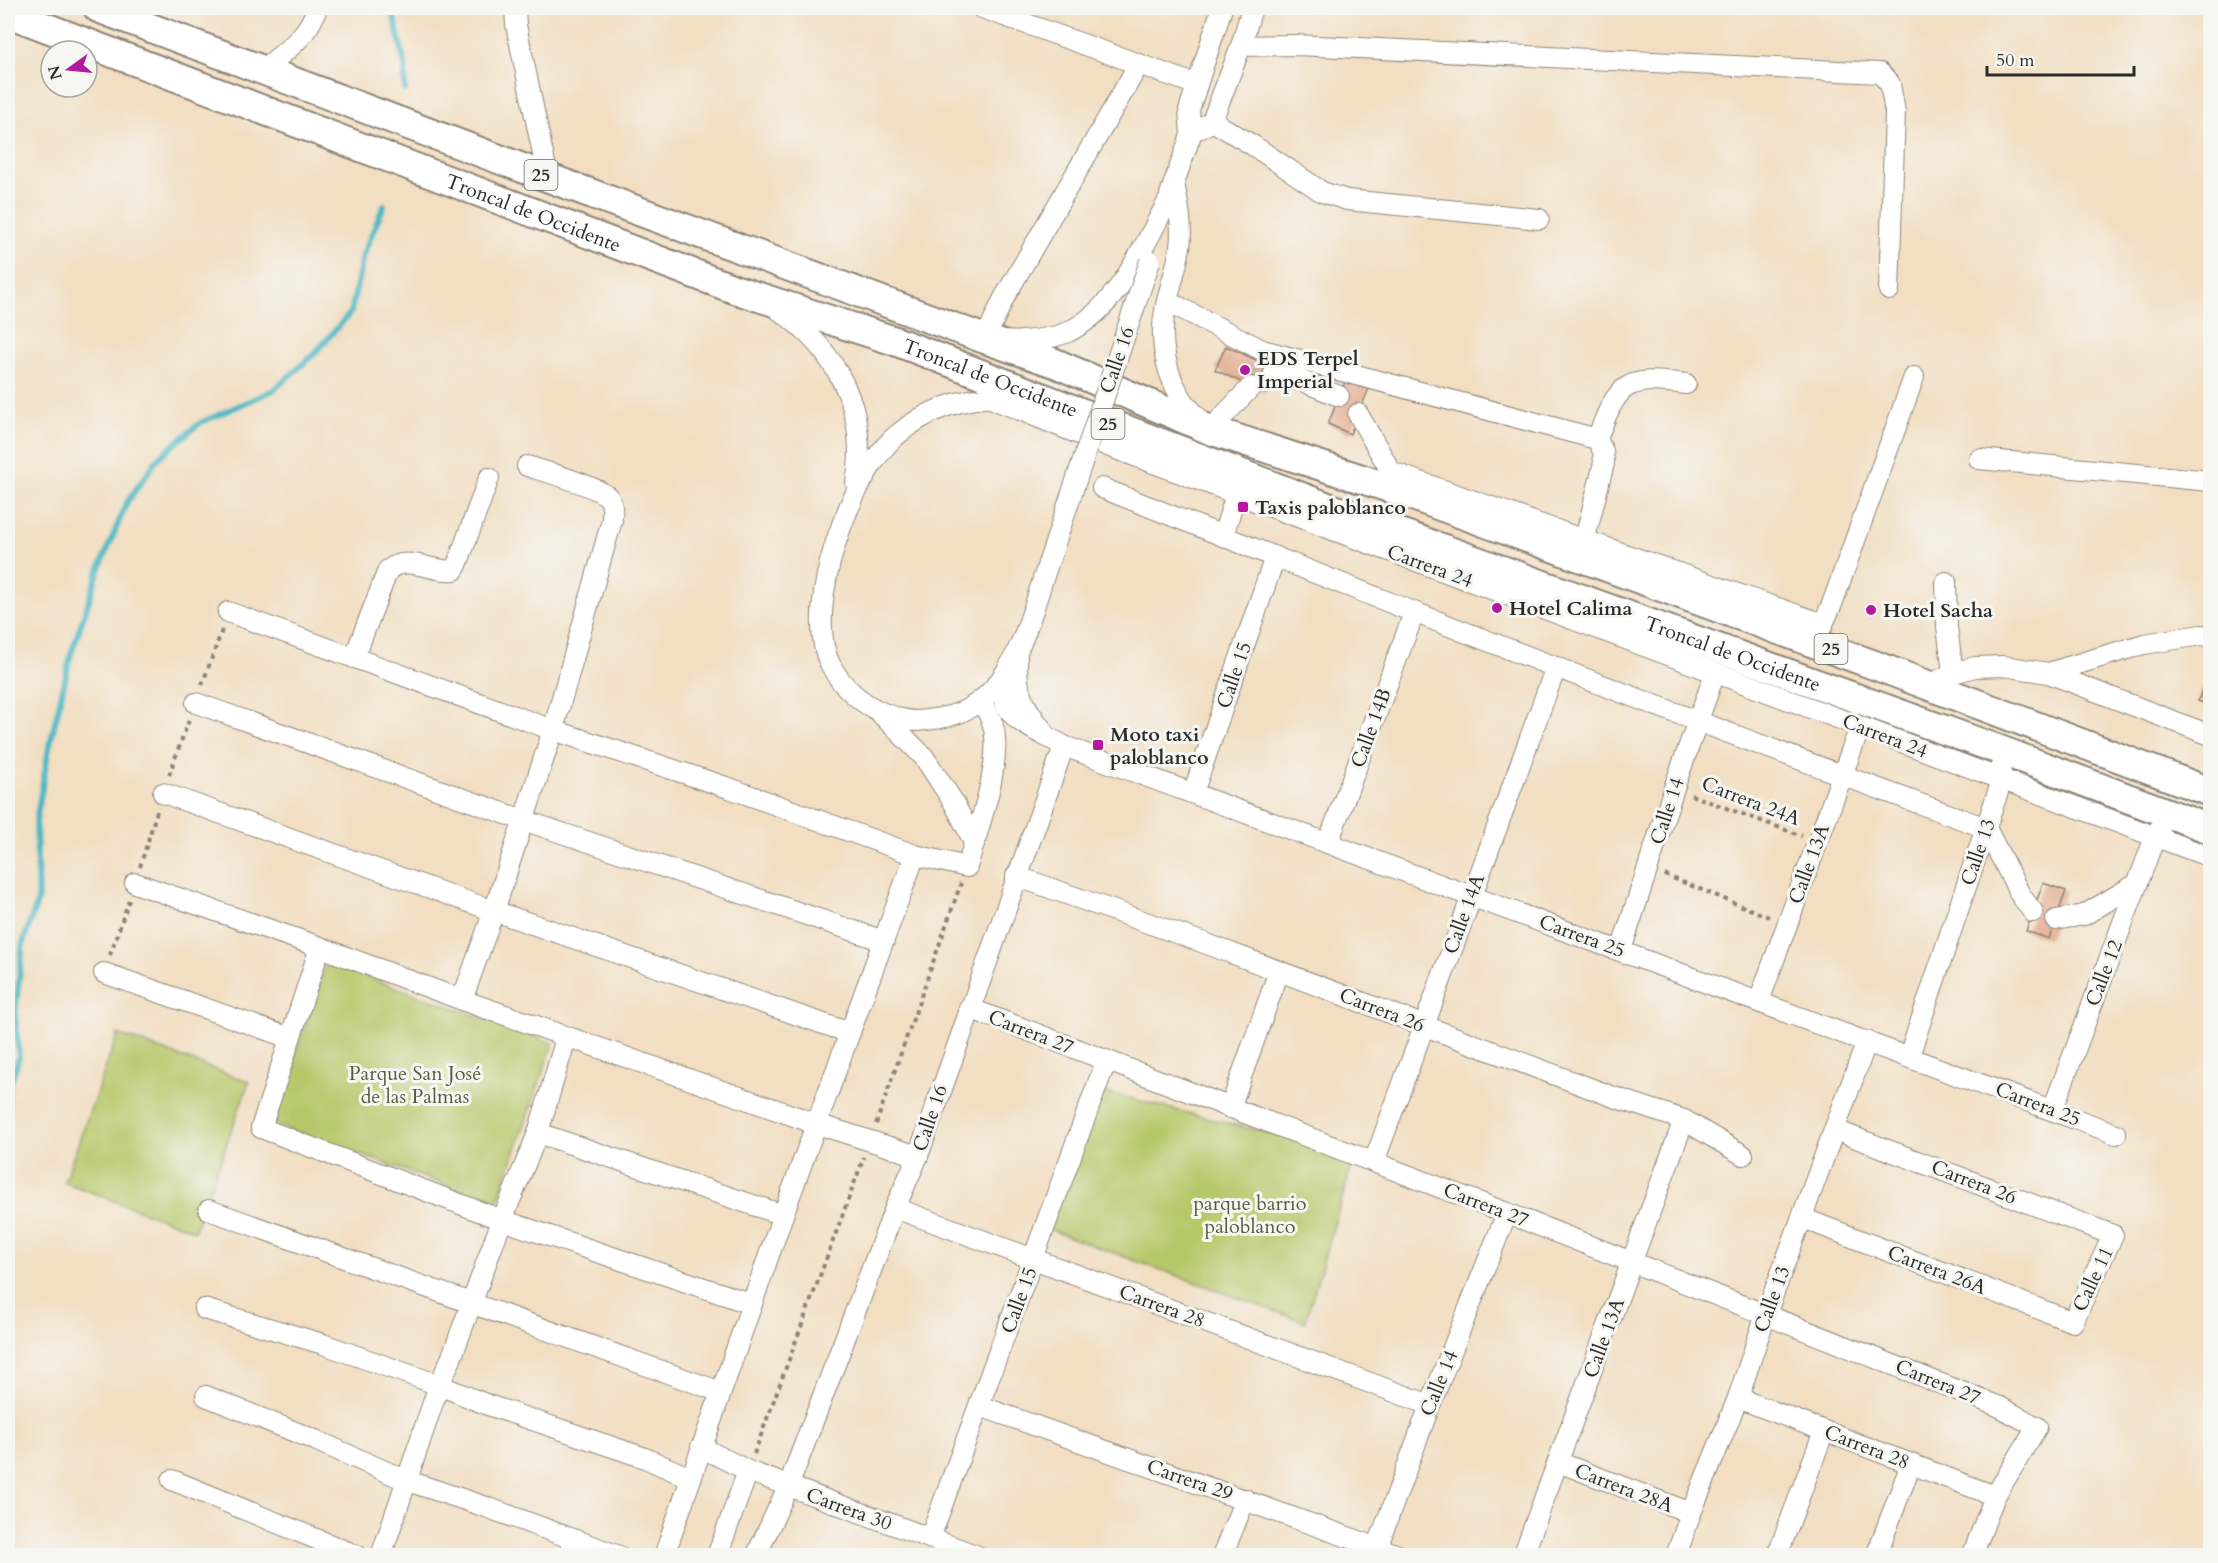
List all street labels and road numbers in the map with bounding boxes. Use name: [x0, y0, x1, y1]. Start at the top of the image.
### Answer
road number: 25: [524, 160, 558, 190]
street label: Troncal de Occidente: [442, 167, 625, 258]
street label: Calle 16: [1093, 323, 1141, 397]
street label: Troncal de Occidente: [899, 332, 1082, 423]
road number: 25: [1092, 409, 1124, 439]
street label: Carrera 24: [1383, 538, 1477, 594]
street label: Troncal de Occidente: [1641, 609, 1824, 698]
road number: 25: [1814, 634, 1848, 664]
street label: Calle 15: [1210, 638, 1258, 712]
street label: Calle 14B: [1344, 685, 1398, 771]
street label: Carrera 24: [1838, 707, 1932, 765]
street label: Carrera 24A: [1698, 770, 1805, 832]
street label: Calle 14: [1643, 774, 1691, 848]
street label: Calle 13: [1954, 815, 2002, 889]
street label: Calle 13A: [1782, 820, 1836, 908]
street label: Calle 14A: [1437, 870, 1491, 958]
street label: Carrera 25: [1535, 908, 1629, 964]
street label: Calle 12: [2079, 936, 2129, 1010]
street label: Carrera 26: [1335, 981, 1429, 1039]
street label: Carrera 27: [984, 1003, 1078, 1061]
street label: Carrera 25: [1991, 1075, 2085, 1133]
street label: Calle 16: [906, 1081, 954, 1155]
street label: Carrera 26: [1927, 1153, 2021, 1211]
street label: Carrera 27: [1439, 1176, 1533, 1234]
street label: Carrera 26A: [1884, 1239, 1991, 1301]
street label: Calle 11: [2066, 1242, 2120, 1316]
street label: Calle 13: [1748, 1262, 1796, 1336]
street label: Calle 15: [995, 1263, 1043, 1337]
street label: Carrera 28: [1115, 1278, 1209, 1334]
street label: Calle 13A: [1577, 1294, 1631, 1382]
street label: Calle 14: [1414, 1346, 1464, 1420]
street label: Carrera 27: [1891, 1353, 1985, 1411]
street label: Carrera 28: [1820, 1418, 1914, 1476]
street label: Carrera 29: [1143, 1453, 1237, 1507]
street label: Carrera 28A: [1571, 1457, 1678, 1519]
street label: Carrera 30: [802, 1481, 896, 1537]

